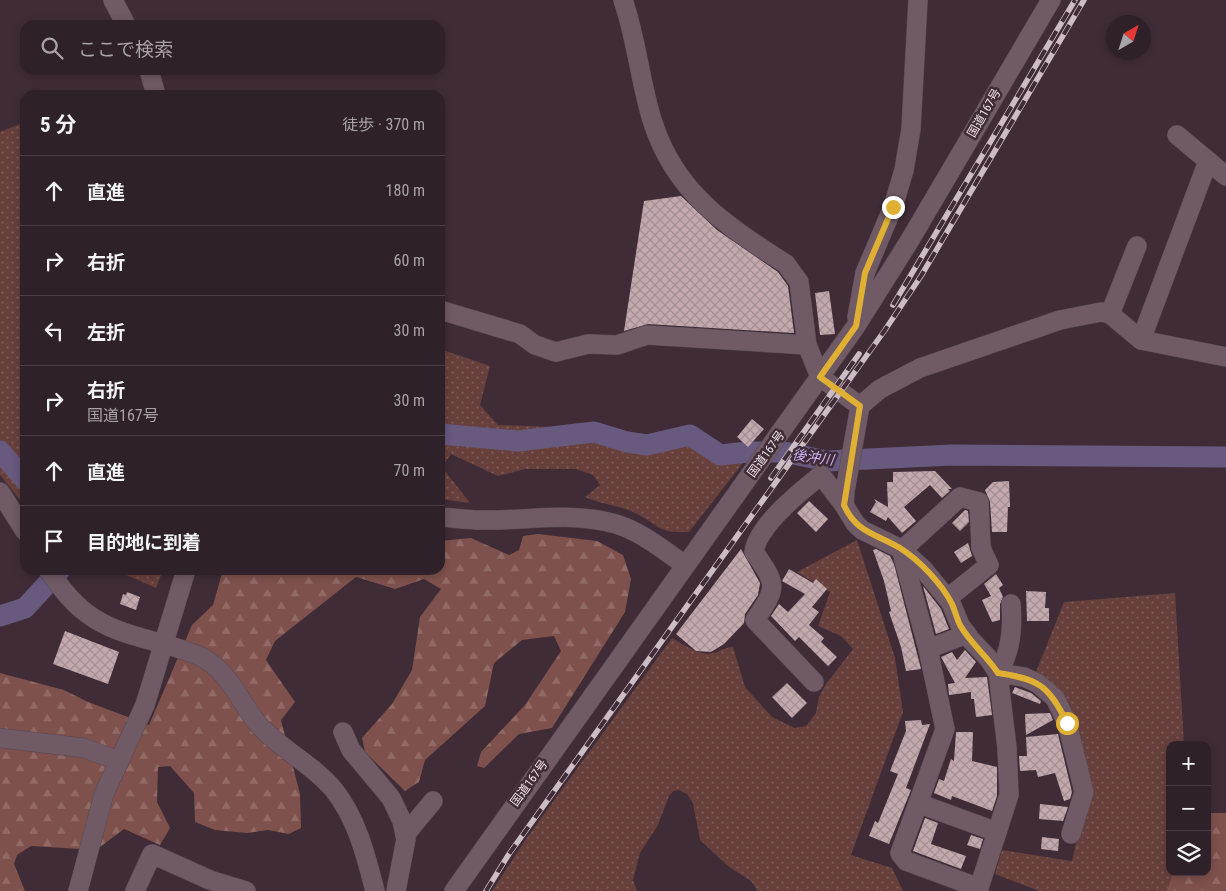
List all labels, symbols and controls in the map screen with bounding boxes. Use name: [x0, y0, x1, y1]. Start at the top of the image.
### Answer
north arrow: [1106, 15, 1151, 60]
search box: [20, 20, 445, 75]
icon: search: [38, 34, 66, 62]
text: ここで検索: [78, 38, 173, 61]
street label: 国道167号: [964, 86, 1004, 140]
text: 5 分: [40, 113, 76, 137]
text: 徒歩 · 370 m: [342, 115, 425, 134]
icon: ahead: [40, 177, 68, 205]
text: 直進: [87, 181, 125, 204]
text: 180 m: [386, 181, 425, 200]
route end: [882, 196, 905, 219]
icon: right: [40, 247, 68, 275]
text: 右折: [87, 251, 125, 274]
text: 60 m: [393, 251, 425, 270]
icon: left: [40, 317, 68, 345]
text: 左折: [87, 321, 125, 344]
text: 30 m: [393, 321, 425, 340]
text: 右折: [87, 379, 125, 402]
icon: right: [40, 387, 68, 415]
text: 30 m: [393, 391, 425, 410]
text: 国道167号: [87, 406, 159, 425]
street label: 国道167号: [745, 428, 787, 480]
water label: 後沖川: [791, 446, 837, 468]
icon: ahead: [40, 457, 68, 485]
text: 直進: [87, 461, 125, 484]
text: 70 m: [393, 461, 425, 480]
icon: arrive: [40, 527, 68, 555]
text: 目的地に到着: [87, 531, 201, 554]
route start: [1056, 712, 1079, 735]
map controls: [1166, 741, 1211, 876]
button: +: [1166, 741, 1211, 786]
street label: 国道167号: [508, 757, 550, 809]
button: −: [1166, 786, 1211, 831]
button: layers: [1166, 831, 1211, 876]

